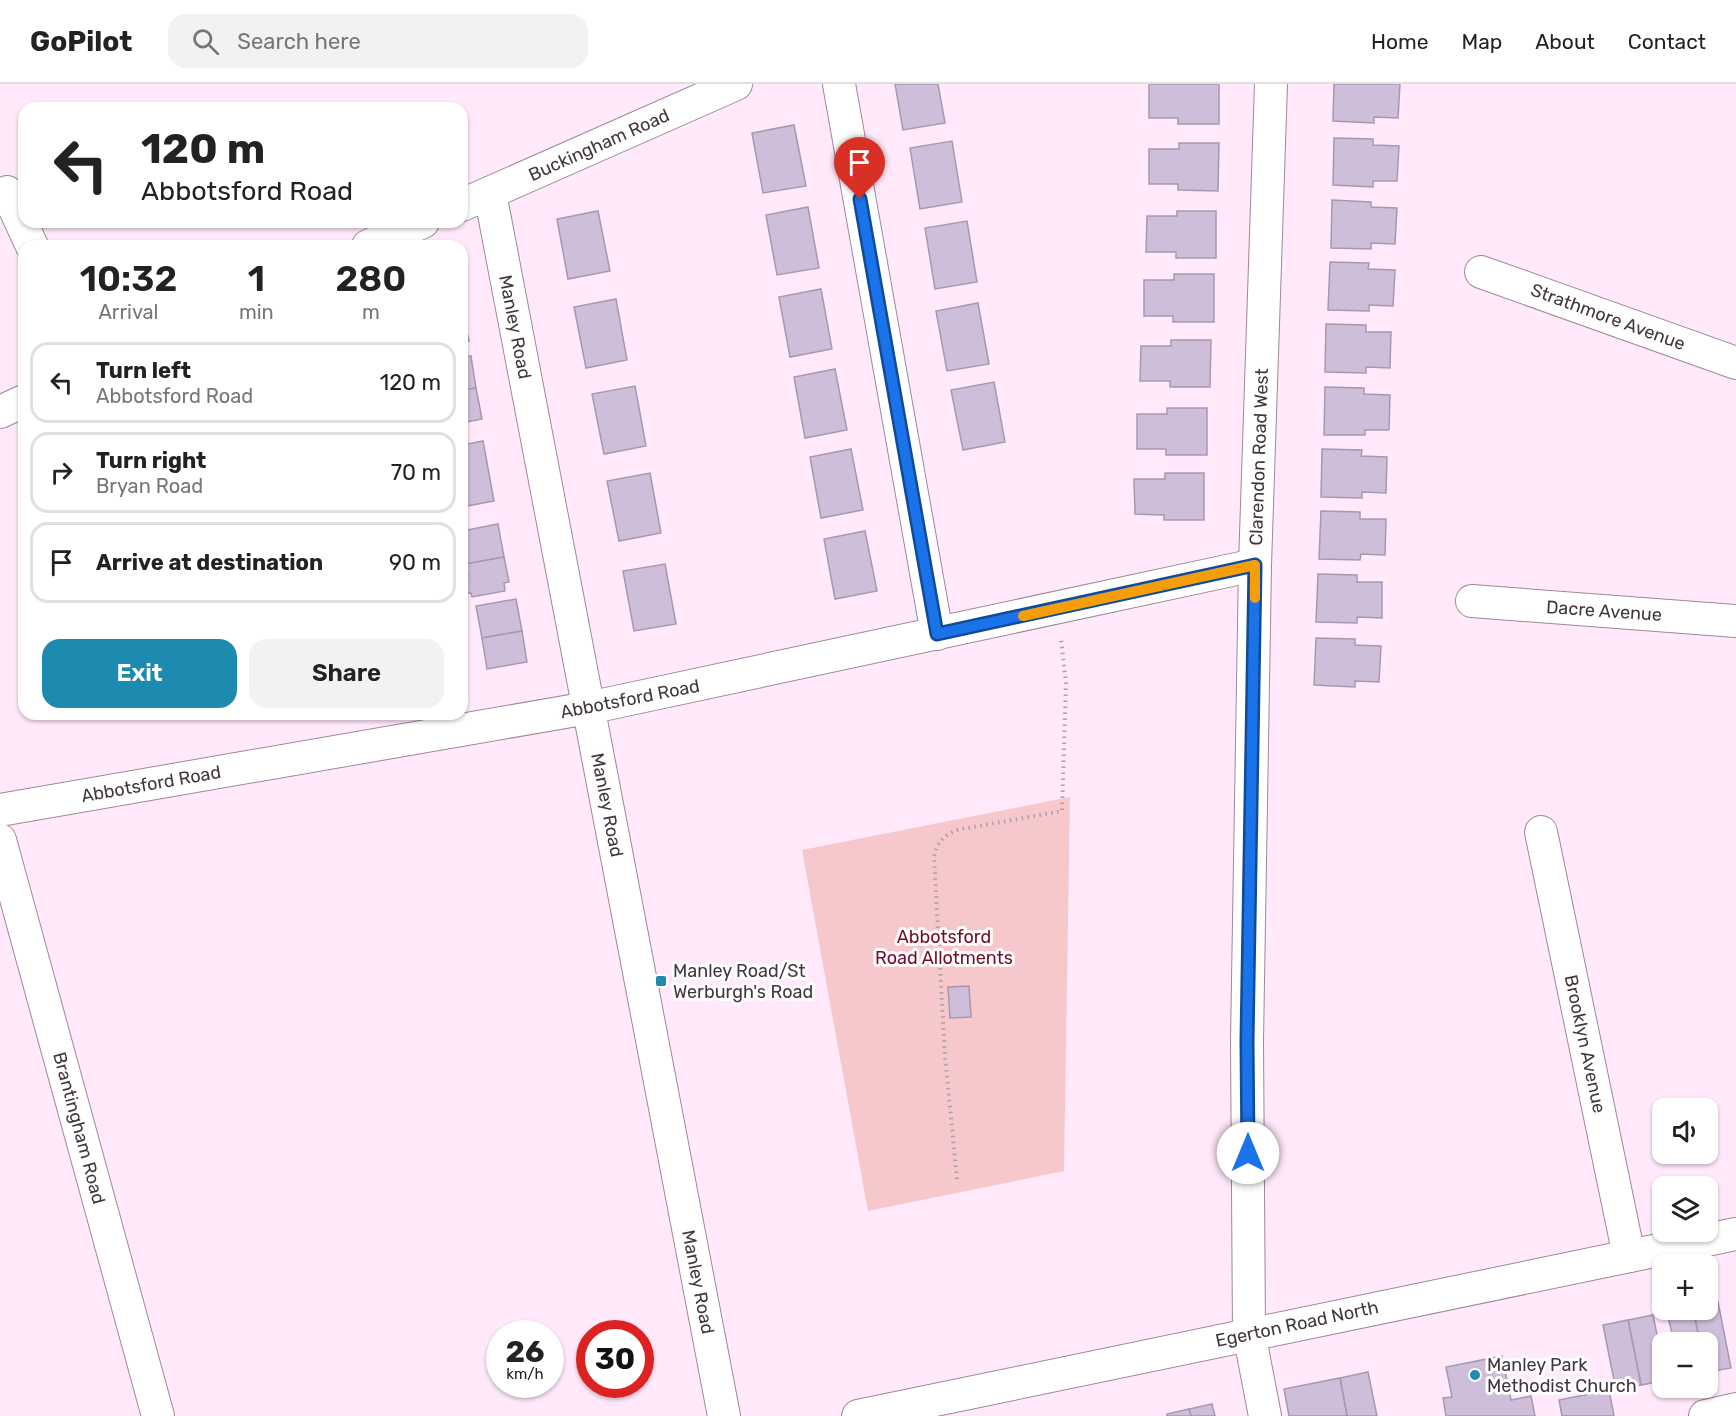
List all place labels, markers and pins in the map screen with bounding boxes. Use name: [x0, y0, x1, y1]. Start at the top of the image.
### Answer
pin: [834, 137, 885, 199]
place label: Manley Road/St Werburgh's Road: [673, 960, 813, 1003]
marker: Manley Road/St Werburgh's Road: [654, 974, 668, 988]
place label: Manley Park Methodist Church: [1487, 1354, 1637, 1397]
marker: Manley Park Methodist Church: [1468, 1368, 1482, 1382]

